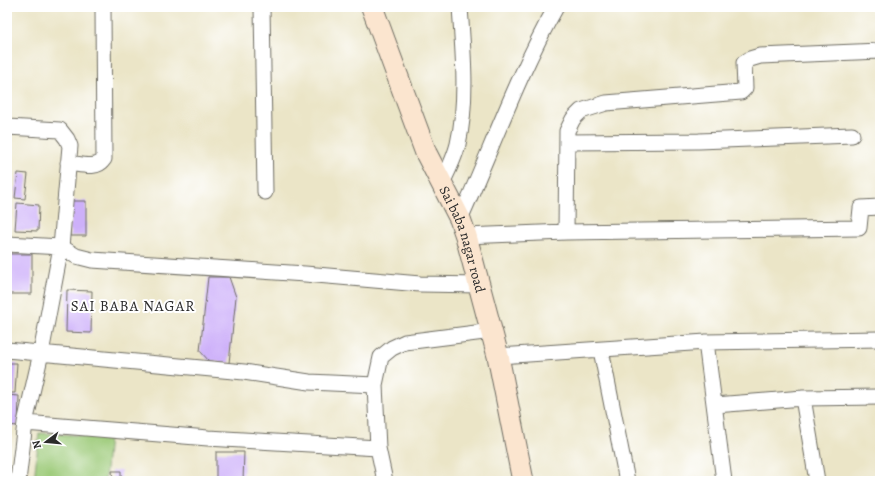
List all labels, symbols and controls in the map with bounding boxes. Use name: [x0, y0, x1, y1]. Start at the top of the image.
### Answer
street label: Sai baba nagar road: [435, 182, 490, 295]
district label: SAI BABA NAGAR: [71, 296, 195, 316]
north arrow: [26, 422, 66, 462]
text: N: [29, 439, 45, 451]

